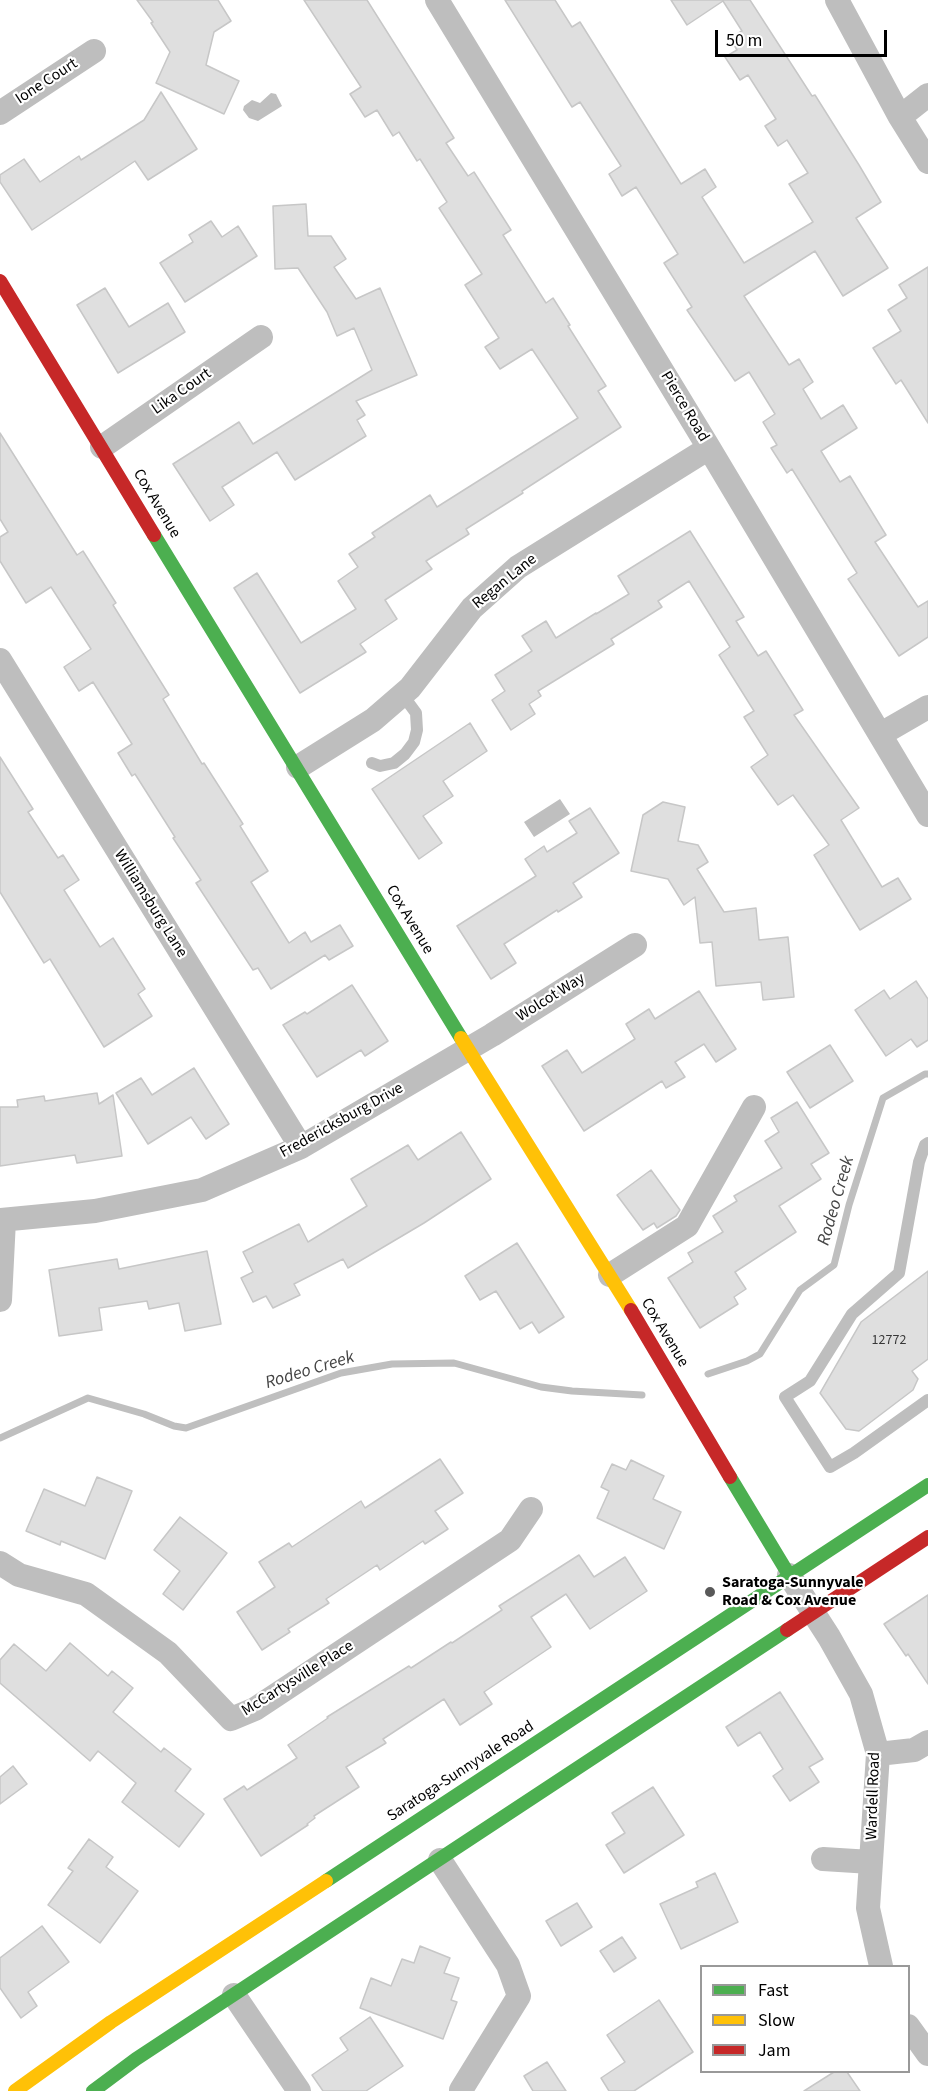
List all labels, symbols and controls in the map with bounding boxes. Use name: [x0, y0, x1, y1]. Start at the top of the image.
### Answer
scale bar: [718, 18, 890, 56]
text: 50 m: [726, 28, 762, 53]
street label: Ione Court: [12, 55, 82, 109]
street label: Lika Court: [149, 365, 215, 419]
street label: Pierce Road: [655, 368, 713, 446]
street label: Cox Avenue: [128, 466, 184, 542]
street label: Regan Lane: [469, 550, 541, 614]
street label: Williamsburg Lane: [109, 847, 191, 961]
street label: Cox Avenue: [381, 882, 437, 958]
street label: Wolcot Way: [513, 969, 589, 1027]
street label: Fredericksburg Drive: [277, 1079, 407, 1163]
water label: Rodeo Creek: [814, 1154, 860, 1248]
street label: Cox Avenue: [636, 1295, 692, 1371]
house number: 12772: [872, 1333, 906, 1349]
water label: Rodeo Creek: [263, 1347, 357, 1395]
place label: Saratoga-Sunnyvale Road & Cox Avenue: [722, 1573, 864, 1611]
marker: Saratoga-Sunnyvale Road & Cox Avenue: [703, 1585, 717, 1599]
street label: McCartysville Place: [239, 1637, 357, 1721]
street label: Saratoga-Sunnyvale Road: [384, 1717, 538, 1827]
street label: Wardell Road: [863, 1752, 885, 1840]
legend: [700, 1965, 910, 2073]
text: Fast: [758, 1978, 789, 2003]
text: Slow: [758, 2008, 795, 2033]
text: Jam: [758, 2038, 791, 2063]

